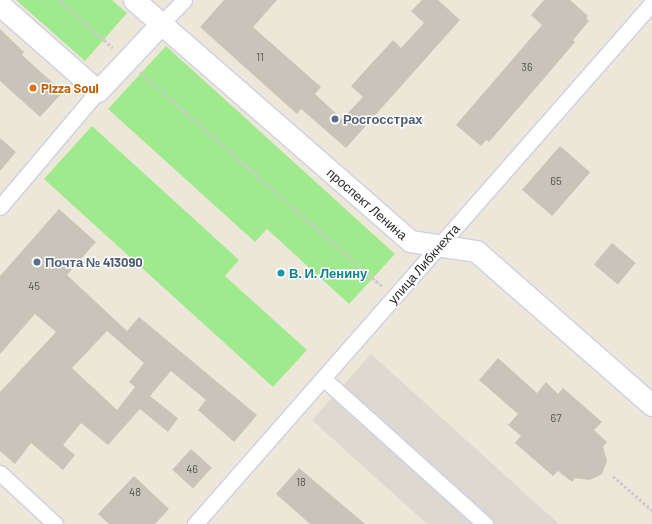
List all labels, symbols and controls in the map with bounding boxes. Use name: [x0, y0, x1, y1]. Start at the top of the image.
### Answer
house number: 11: [256, 50, 264, 64]
house number: 36: [521, 60, 533, 74]
place label: Pizza Soul: [41, 80, 99, 96]
marker: Pizza Soul: [28, 83, 38, 93]
place label: Росгосстрах: [343, 111, 423, 127]
marker: Росгосстрах: [330, 114, 340, 124]
street label: проспект Ленина: [324, 165, 410, 243]
house number: 65: [550, 174, 562, 188]
street label: улица Либкнехта: [385, 221, 463, 307]
place label: Почта № 413090: [45, 254, 143, 270]
marker: Почта № 413090: [32, 257, 42, 267]
place label: В. И. Ленину: [289, 265, 367, 281]
marker: В. И. Ленину: [276, 268, 286, 278]
house number: 45: [28, 279, 40, 293]
house number: 67: [551, 411, 561, 425]
house number: 46: [186, 462, 198, 476]
house number: 18: [296, 475, 306, 489]
house number: 48: [129, 485, 141, 499]

